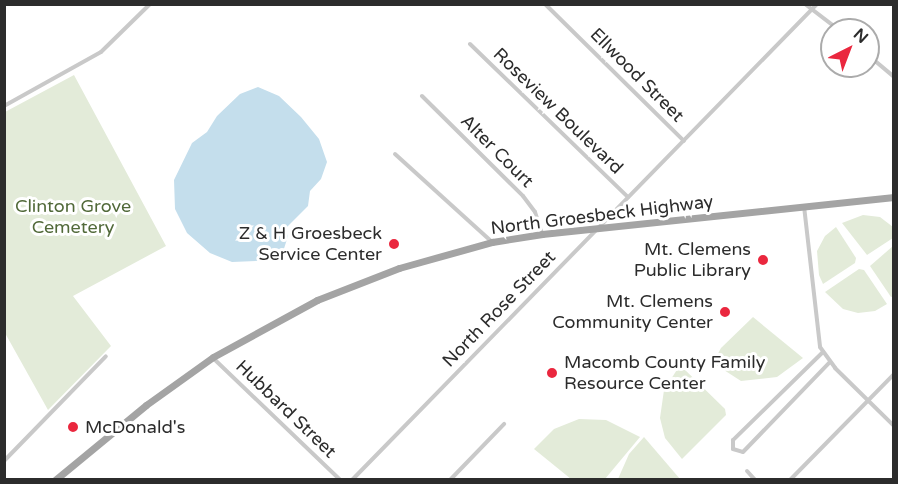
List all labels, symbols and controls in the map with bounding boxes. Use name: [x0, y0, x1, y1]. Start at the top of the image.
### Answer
north arrow: [820, 18, 880, 78]
street label: Ellwood Street: [586, 24, 688, 126]
text: N: [849, 24, 872, 48]
street label: Roseview Boulevard: [489, 44, 627, 178]
street label: Alter Court: [456, 110, 538, 192]
street label: North Groesbeck Highway: [490, 191, 714, 239]
park label: Clinton Grove Cemetery: [15, 196, 131, 238]
place label: Z & H Groesbeck Service Center: [239, 223, 382, 266]
marker: Z & H Groesbeck Service Center: [387, 237, 401, 251]
place label: Mt. Clemens Public Library: [634, 239, 751, 282]
street label: North Rose Street: [438, 246, 560, 372]
marker: Mt. Clemens Public Library: [756, 253, 770, 267]
place label: Mt. Clemens Community Center: [552, 291, 713, 334]
marker: Mt. Clemens Community Center: [718, 305, 732, 319]
place label: Macomb County Family Resource Center: [564, 352, 765, 394]
street label: Hubbard Street: [231, 356, 341, 462]
marker: Macomb County Family Resource Center: [545, 366, 559, 380]
place label: McDonald's: [85, 416, 185, 438]
marker: McDonald's: [66, 420, 80, 434]

